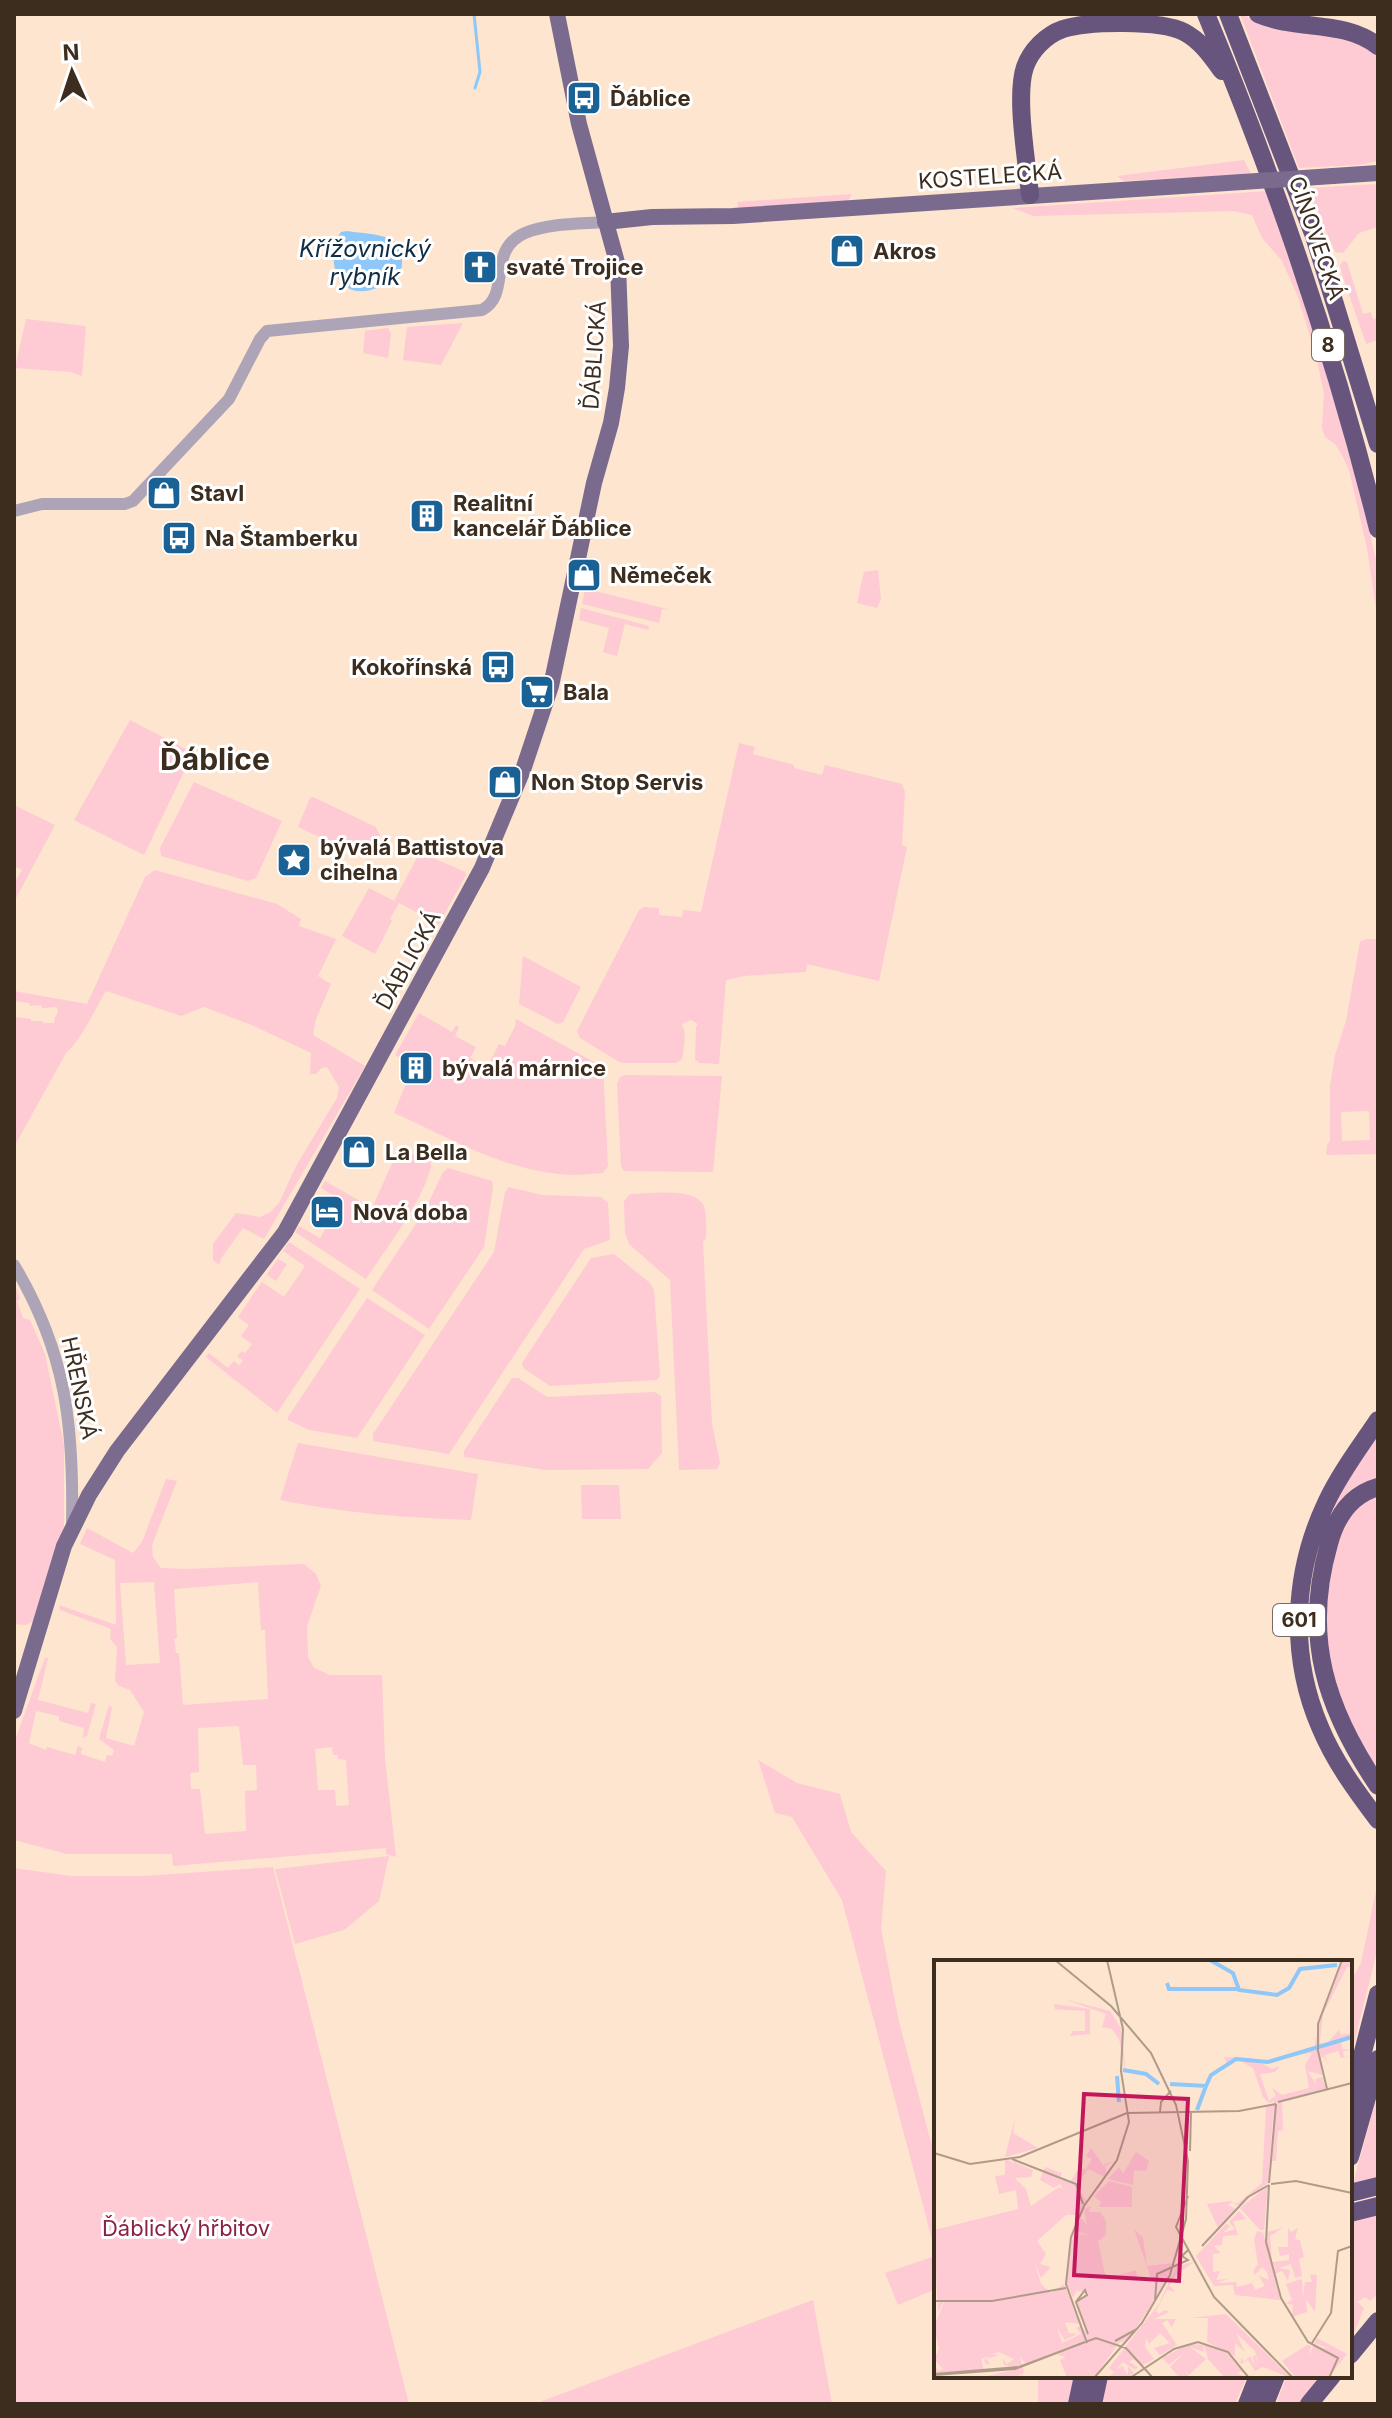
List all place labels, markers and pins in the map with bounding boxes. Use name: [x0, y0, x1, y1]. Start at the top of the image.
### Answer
bus stop icon: Ďáblice: [565, 79, 603, 117]
place label: Ďáblice: [610, 85, 691, 111]
shop icon: Akros: [828, 232, 866, 270]
place label: Akros: [873, 238, 936, 264]
church icon: svaté Trojice: [461, 248, 499, 286]
place label: svaté Trojice: [506, 254, 644, 280]
shop icon: Stavl: [145, 474, 183, 512]
place label: Stavl: [190, 480, 244, 506]
place label: Realitní kancelář Ďáblice: [453, 490, 632, 541]
building icon: Realitní kancelář Ďáblice: [408, 497, 446, 535]
bus stop icon: Na Štamberku: [160, 519, 198, 557]
place label: Na Štamberku: [205, 525, 358, 551]
shop icon: Němeček: [565, 556, 603, 594]
place label: Němeček: [610, 562, 712, 588]
bus stop icon: Kokořínská: [479, 648, 517, 686]
place label: Kokořínská: [351, 654, 472, 680]
supermarket icon: Bala: [518, 673, 556, 711]
place label: Bala: [563, 679, 609, 705]
shop icon: Non Stop Servis: [486, 763, 524, 801]
place label: Non Stop Servis: [531, 769, 703, 795]
place label: bývalá Battistova cihelna: [320, 834, 504, 885]
place icon: bývalá Battistova cihelna: [275, 841, 313, 879]
building icon: bývalá márnice: [397, 1049, 435, 1087]
place label: bývalá márnice: [442, 1055, 606, 1081]
shop icon: La Bella: [340, 1133, 378, 1171]
place label: La Bella: [385, 1139, 468, 1165]
hotel icon: Nová doba: [308, 1193, 346, 1231]
place label: Nová doba: [353, 1199, 468, 1225]

